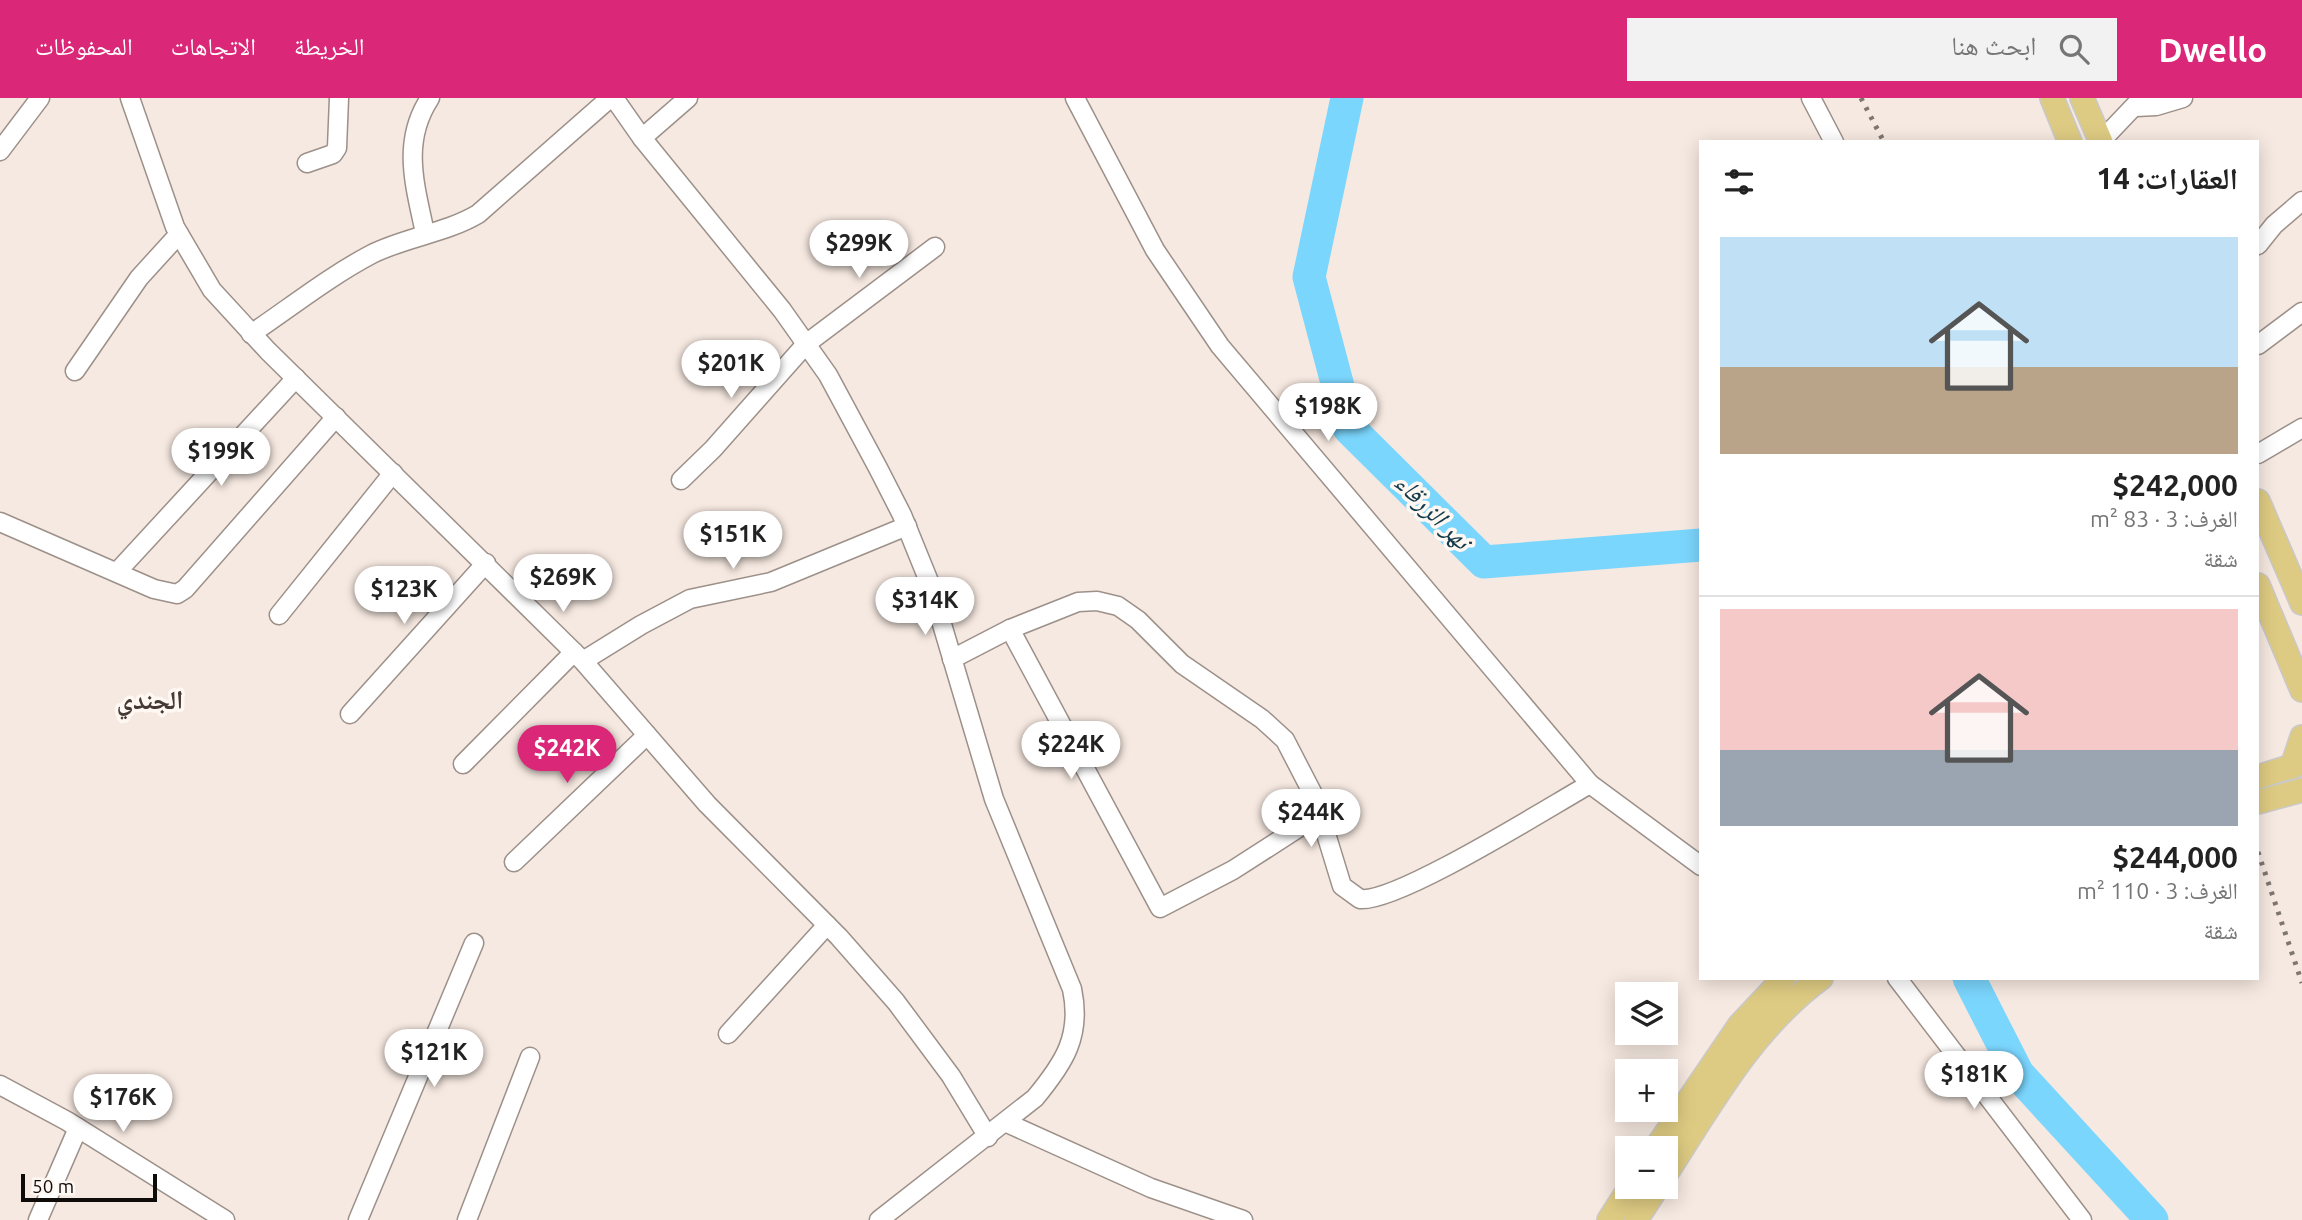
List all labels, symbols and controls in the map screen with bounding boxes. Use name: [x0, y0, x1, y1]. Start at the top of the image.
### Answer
search box: [1627, 18, 2117, 81]
icon: search: [2055, 30, 2093, 68]
text: ابحث هنا: [1951, 31, 2037, 60]
text: Dwello: [2159, 31, 2267, 68]
text: المحفوظات: [35, 33, 133, 60]
text: الاتجاهات: [171, 33, 256, 60]
text: الخريطة: [294, 33, 365, 60]
text: العقارات: 14: [2096, 161, 2238, 195]
icon: filters: [1720, 163, 1758, 201]
pin: $299K: [810, 220, 908, 280]
text: $299K: [825, 230, 893, 255]
icon: home: [1916, 283, 2042, 409]
pin: $201K: [682, 341, 780, 400]
text: $201K: [697, 350, 765, 375]
pin: $198K: [1279, 384, 1377, 443]
text: $198K: [1294, 393, 1362, 418]
pin: $199K: [172, 428, 270, 488]
text: $199K: [187, 438, 255, 463]
water label: نهر الزرقاء: [1389, 467, 1480, 558]
text: $242,000: [2112, 468, 2238, 502]
text: الغرف: 3 · 83 m²: [2090, 506, 2238, 531]
pin: $151K: [684, 512, 782, 571]
text: $151K: [699, 521, 767, 546]
text: شقة: [2204, 546, 2238, 571]
pin: $269K: [514, 554, 612, 614]
text: $269K: [529, 564, 597, 589]
pin: $123K: [355, 566, 453, 626]
text: $123K: [370, 576, 438, 601]
pin: $314K: [876, 578, 974, 637]
text: $314K: [891, 587, 959, 612]
icon: home: [1916, 655, 2042, 781]
district label: الجندي: [117, 685, 183, 720]
pin: $224K: [1022, 722, 1120, 781]
pin: $242K: [518, 726, 616, 785]
text: $224K: [1037, 731, 1105, 756]
text: $242K: [533, 735, 601, 760]
pin: $244K: [1262, 790, 1360, 849]
text: $244K: [1277, 799, 1345, 824]
text: $244,000: [2112, 840, 2238, 874]
text: الغرف: 3 · 110 m²: [2077, 878, 2238, 903]
text: شقة: [2204, 918, 2238, 943]
map controls: [1615, 982, 1678, 1199]
button: layers: [1615, 982, 1678, 1045]
pin: $121K: [385, 1030, 483, 1089]
text: $121K: [400, 1039, 468, 1064]
pin: $181K: [1925, 1052, 2023, 1111]
button: +: [1615, 1059, 1678, 1122]
text: $181K: [1940, 1061, 2008, 1086]
pin: $176K: [74, 1074, 172, 1134]
text: $176K: [89, 1084, 157, 1109]
button: −: [1615, 1136, 1678, 1199]
scale bar: [21, 1171, 158, 1203]
text: 50 m: [32, 1175, 74, 1197]

